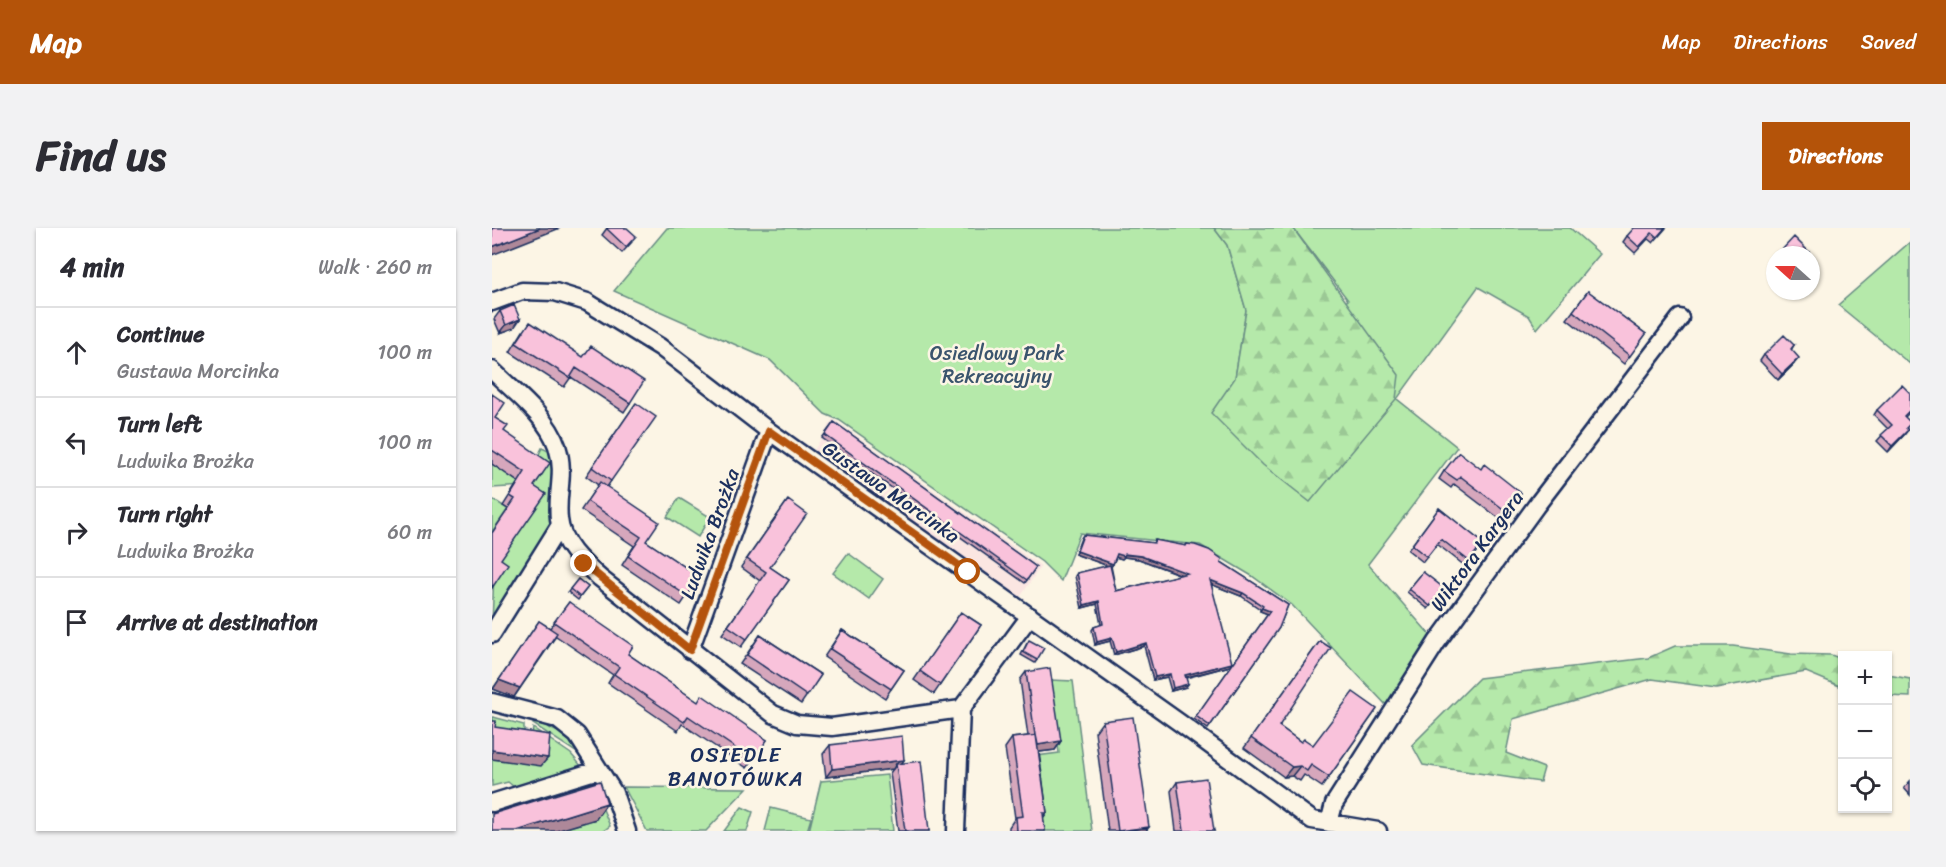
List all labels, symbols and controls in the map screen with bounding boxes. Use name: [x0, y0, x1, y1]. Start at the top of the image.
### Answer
text: Map: [30, 18, 82, 67]
text: Map: [1662, 23, 1700, 61]
text: Directions: [1733, 23, 1828, 61]
text: Saved: [1861, 23, 1916, 61]
text: Find us: [36, 119, 166, 193]
button: Directions: [1762, 122, 1910, 190]
text: 4 min: [60, 244, 124, 290]
north arrow: [1766, 246, 1820, 300]
text: Walk · 260 m: [318, 250, 432, 285]
text: Continue: [117, 315, 205, 354]
text: 100 m: [378, 335, 432, 370]
icon: ahead: [60, 336, 93, 369]
park label: Osiedlowy Park Rekreacyjny: [930, 336, 1065, 394]
text: Gustawa Morcinka: [117, 354, 279, 389]
text: Turn left: [117, 405, 202, 444]
text: 100 m: [378, 425, 432, 460]
icon: left: [60, 426, 93, 459]
street label: Gustawa Morcinka: [815, 431, 967, 553]
text: Ludwika Brożka: [117, 444, 254, 479]
street label: Ludwika Brożka: [670, 463, 750, 604]
street label: Wiktora Kargera: [1421, 483, 1533, 619]
text: Turn right: [117, 495, 212, 534]
text: 60 m: [387, 515, 432, 550]
icon: right: [60, 516, 93, 549]
text: Ludwika Brożka: [117, 534, 254, 569]
route end: [570, 550, 596, 576]
route start: [954, 558, 980, 584]
text: Arrive at destination: [117, 603, 318, 642]
icon: arrive: [60, 606, 93, 639]
map controls: [1838, 651, 1892, 813]
button: +: [1838, 651, 1892, 705]
button: −: [1838, 705, 1892, 759]
district label: OSIEDLE BANOTÓWKA: [668, 736, 804, 798]
button: locate: [1838, 759, 1892, 813]

